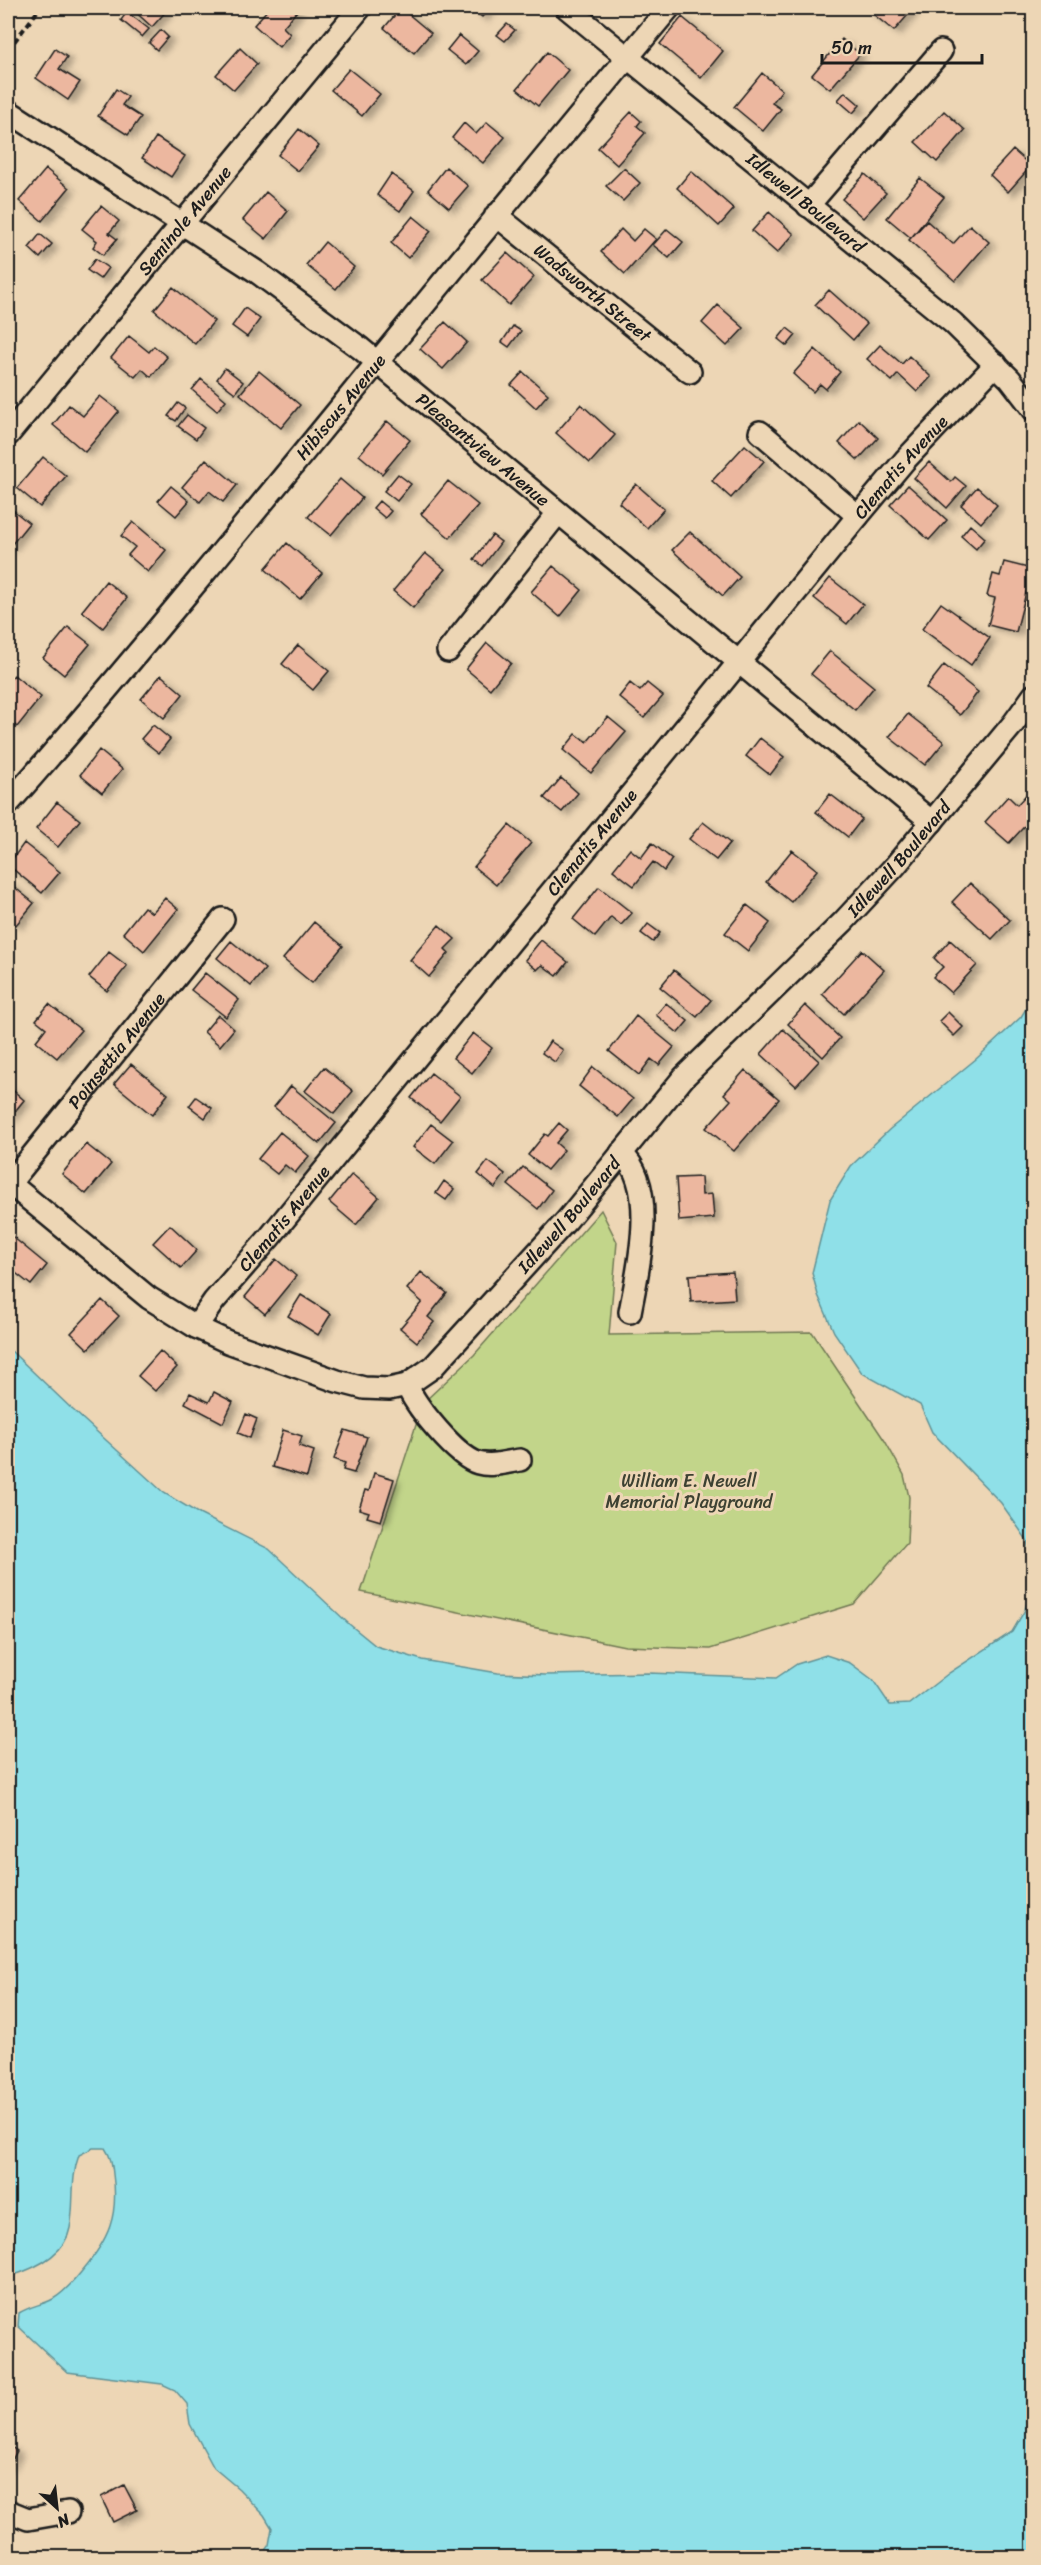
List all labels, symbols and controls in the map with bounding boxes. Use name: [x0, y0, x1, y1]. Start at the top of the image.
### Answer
scale bar: [822, 27, 982, 65]
text: 50 m: [831, 32, 872, 64]
street label: Idlewell Boulevard: [738, 143, 874, 262]
street label: Seminole Avenue: [129, 158, 240, 283]
street label: Wadsworth Street: [526, 235, 659, 351]
street label: Hibiscus Avenue: [287, 346, 395, 467]
street label: Pleasantview Avenue: [408, 384, 557, 515]
street label: Clematis Avenue: [845, 407, 956, 527]
street label: Clematis Avenue: [538, 781, 646, 903]
street label: Idlewell Boulevard: [838, 792, 960, 925]
street label: Poinsettia Avenue: [59, 985, 174, 1116]
street label: Idlewell Boulevard: [509, 1148, 630, 1282]
street label: Clematis Avenue: [230, 1158, 339, 1279]
park label: William E. Newell Memorial Playground: [606, 1465, 774, 1518]
north arrow: [27, 2478, 87, 2538]
text: N: [51, 2505, 76, 2537]

